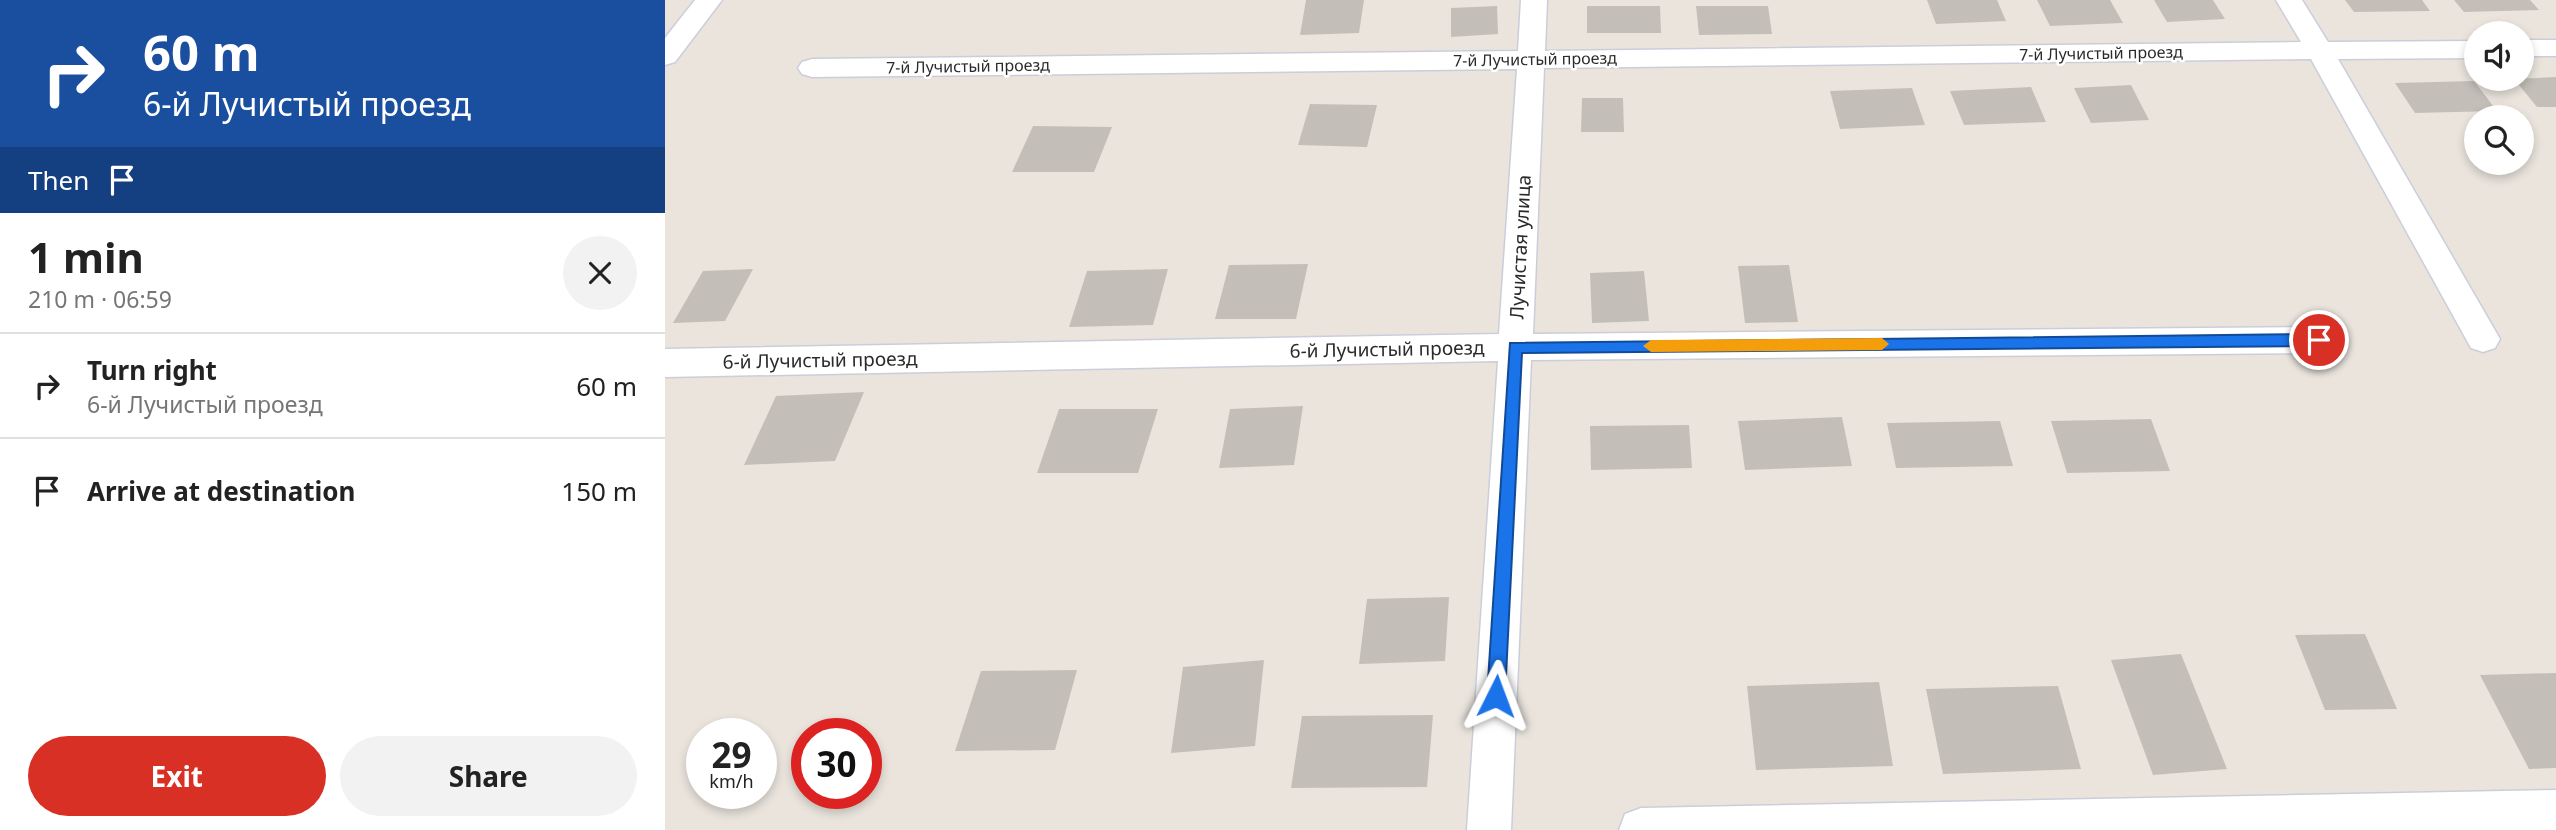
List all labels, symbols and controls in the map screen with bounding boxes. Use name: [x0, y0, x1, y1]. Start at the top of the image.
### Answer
text: 60 m: [143, 19, 260, 85]
map controls: [2464, 21, 2534, 175]
button: sound: [2464, 21, 2534, 91]
icon: right: [28, 28, 119, 119]
street label: 7-й Лучистый проезд: [2019, 41, 2183, 65]
street label: 7-й Лучистый проезд: [1453, 47, 1617, 71]
street label: 7-й Лучистый проезд: [886, 54, 1050, 78]
text: 6-й Лучистый проезд: [143, 82, 471, 125]
button: search: [2464, 105, 2534, 175]
icon: arrive: [103, 161, 141, 199]
text: Then: [28, 162, 89, 198]
street label: Лучистая улица: [1503, 174, 1537, 320]
text: 1 min: [28, 228, 144, 285]
button: close: [563, 236, 637, 310]
text: 210 m · 06:59: [28, 283, 172, 315]
pin: [2289, 310, 2349, 370]
icon: arrive: [2300, 321, 2338, 359]
street label: 6-й Лучистый проезд: [1289, 334, 1485, 364]
street label: 6-й Лучистый проезд: [722, 345, 918, 375]
text: Turn right: [87, 352, 217, 388]
icon: right: [28, 367, 66, 405]
text: 60 m: [576, 368, 637, 404]
text: 6-й Лучистый проезд: [87, 388, 323, 420]
icon: arrive: [28, 472, 66, 510]
text: Arrive at destination: [87, 473, 356, 509]
text: 150 m: [561, 473, 637, 509]
position arrow: [1459, 659, 1533, 733]
speed limit sign: 30: [791, 718, 882, 809]
text: 29: [711, 731, 752, 778]
button: Exit: [28, 736, 326, 816]
button: Share: [340, 736, 637, 816]
text: km/h: [709, 769, 754, 793]

